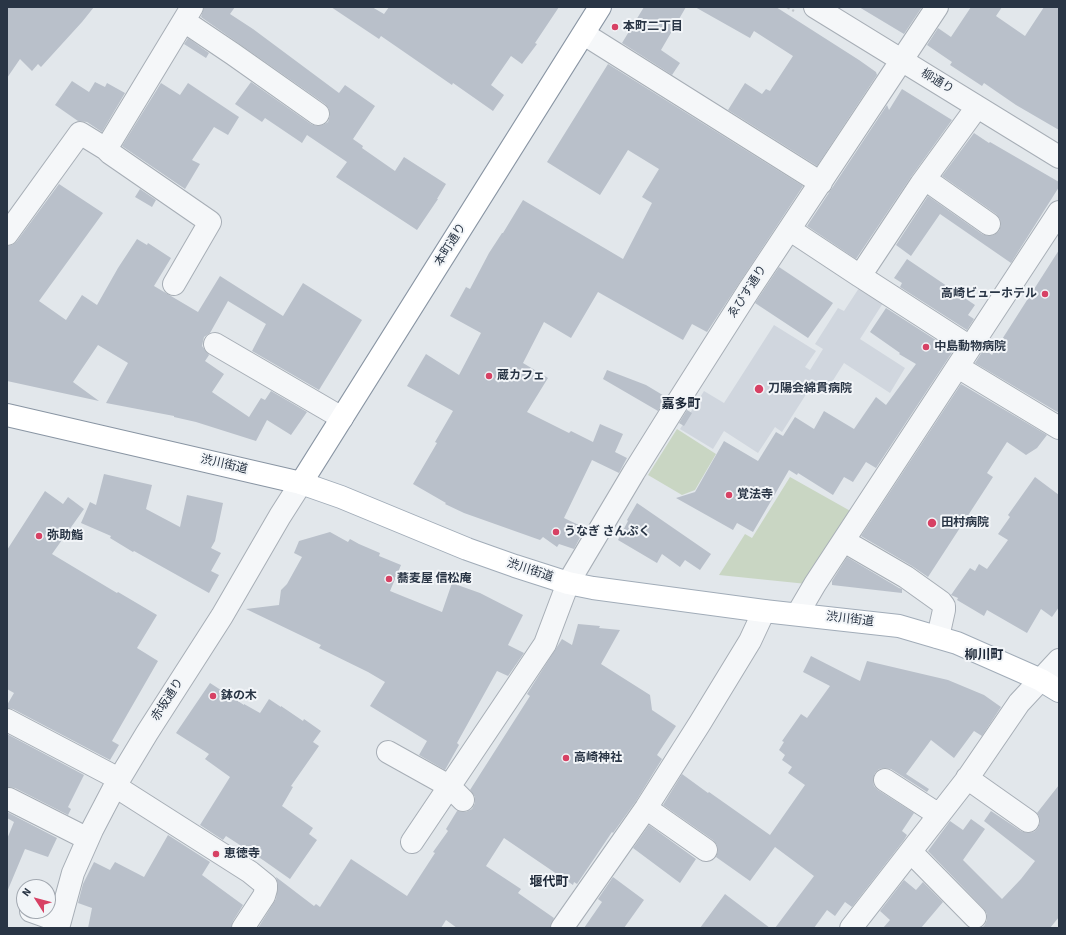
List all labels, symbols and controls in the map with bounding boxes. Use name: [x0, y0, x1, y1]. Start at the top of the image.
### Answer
place label: 本町二丁目: [623, 20, 683, 34]
marker: 本町二丁目: [610, 22, 620, 32]
street label: 柳通り: [918, 67, 956, 97]
street label: 本町通り: [432, 221, 470, 269]
street label: ゑびす通り: [726, 263, 770, 321]
place label: 高崎ビューホテル: [941, 287, 1037, 301]
marker: 高崎ビューホテル: [1040, 289, 1050, 299]
place label: 中島動物病院: [934, 340, 1006, 354]
marker: 中島動物病院: [921, 342, 931, 352]
place label: 蔵カフェ: [497, 369, 545, 383]
marker: 蔵カフェ: [484, 371, 494, 381]
place label: 刀陽会綿貫病院: [768, 382, 852, 396]
marker: 刀陽会綿貫病院: [753, 383, 765, 395]
district label: 嘉多町: [662, 397, 700, 413]
street label: 渋川街道: [199, 453, 249, 477]
place label: 覚法寺: [737, 488, 773, 502]
marker: 覚法寺: [724, 490, 734, 500]
place label: 田村病院: [941, 516, 989, 530]
marker: 田村病院: [926, 517, 938, 529]
place label: うなぎ さんぷく: [564, 525, 650, 539]
marker: うなぎ さんぷく: [551, 527, 561, 537]
place label: 弥助鮨: [47, 529, 83, 543]
marker: 弥助鮨: [34, 531, 44, 541]
street label: 渋川街道: [505, 557, 555, 585]
place label: 蕎麦屋 信松庵: [397, 572, 471, 586]
marker: 蕎麦屋 信松庵: [384, 574, 394, 584]
street label: 渋川街道: [825, 610, 875, 630]
district label: 柳川町: [965, 648, 1003, 664]
street label: 赤坂通り: [149, 676, 187, 724]
place label: 鉢の木: [221, 689, 257, 703]
marker: 鉢の木: [208, 691, 218, 701]
place label: 高崎神社: [574, 751, 622, 765]
marker: 高崎神社: [561, 753, 571, 763]
place label: 恵徳寺: [224, 847, 260, 861]
marker: 恵徳寺: [211, 849, 221, 859]
district label: 堰代町: [530, 875, 568, 891]
north arrow: [16, 879, 56, 919]
text: N: [18, 885, 35, 900]

